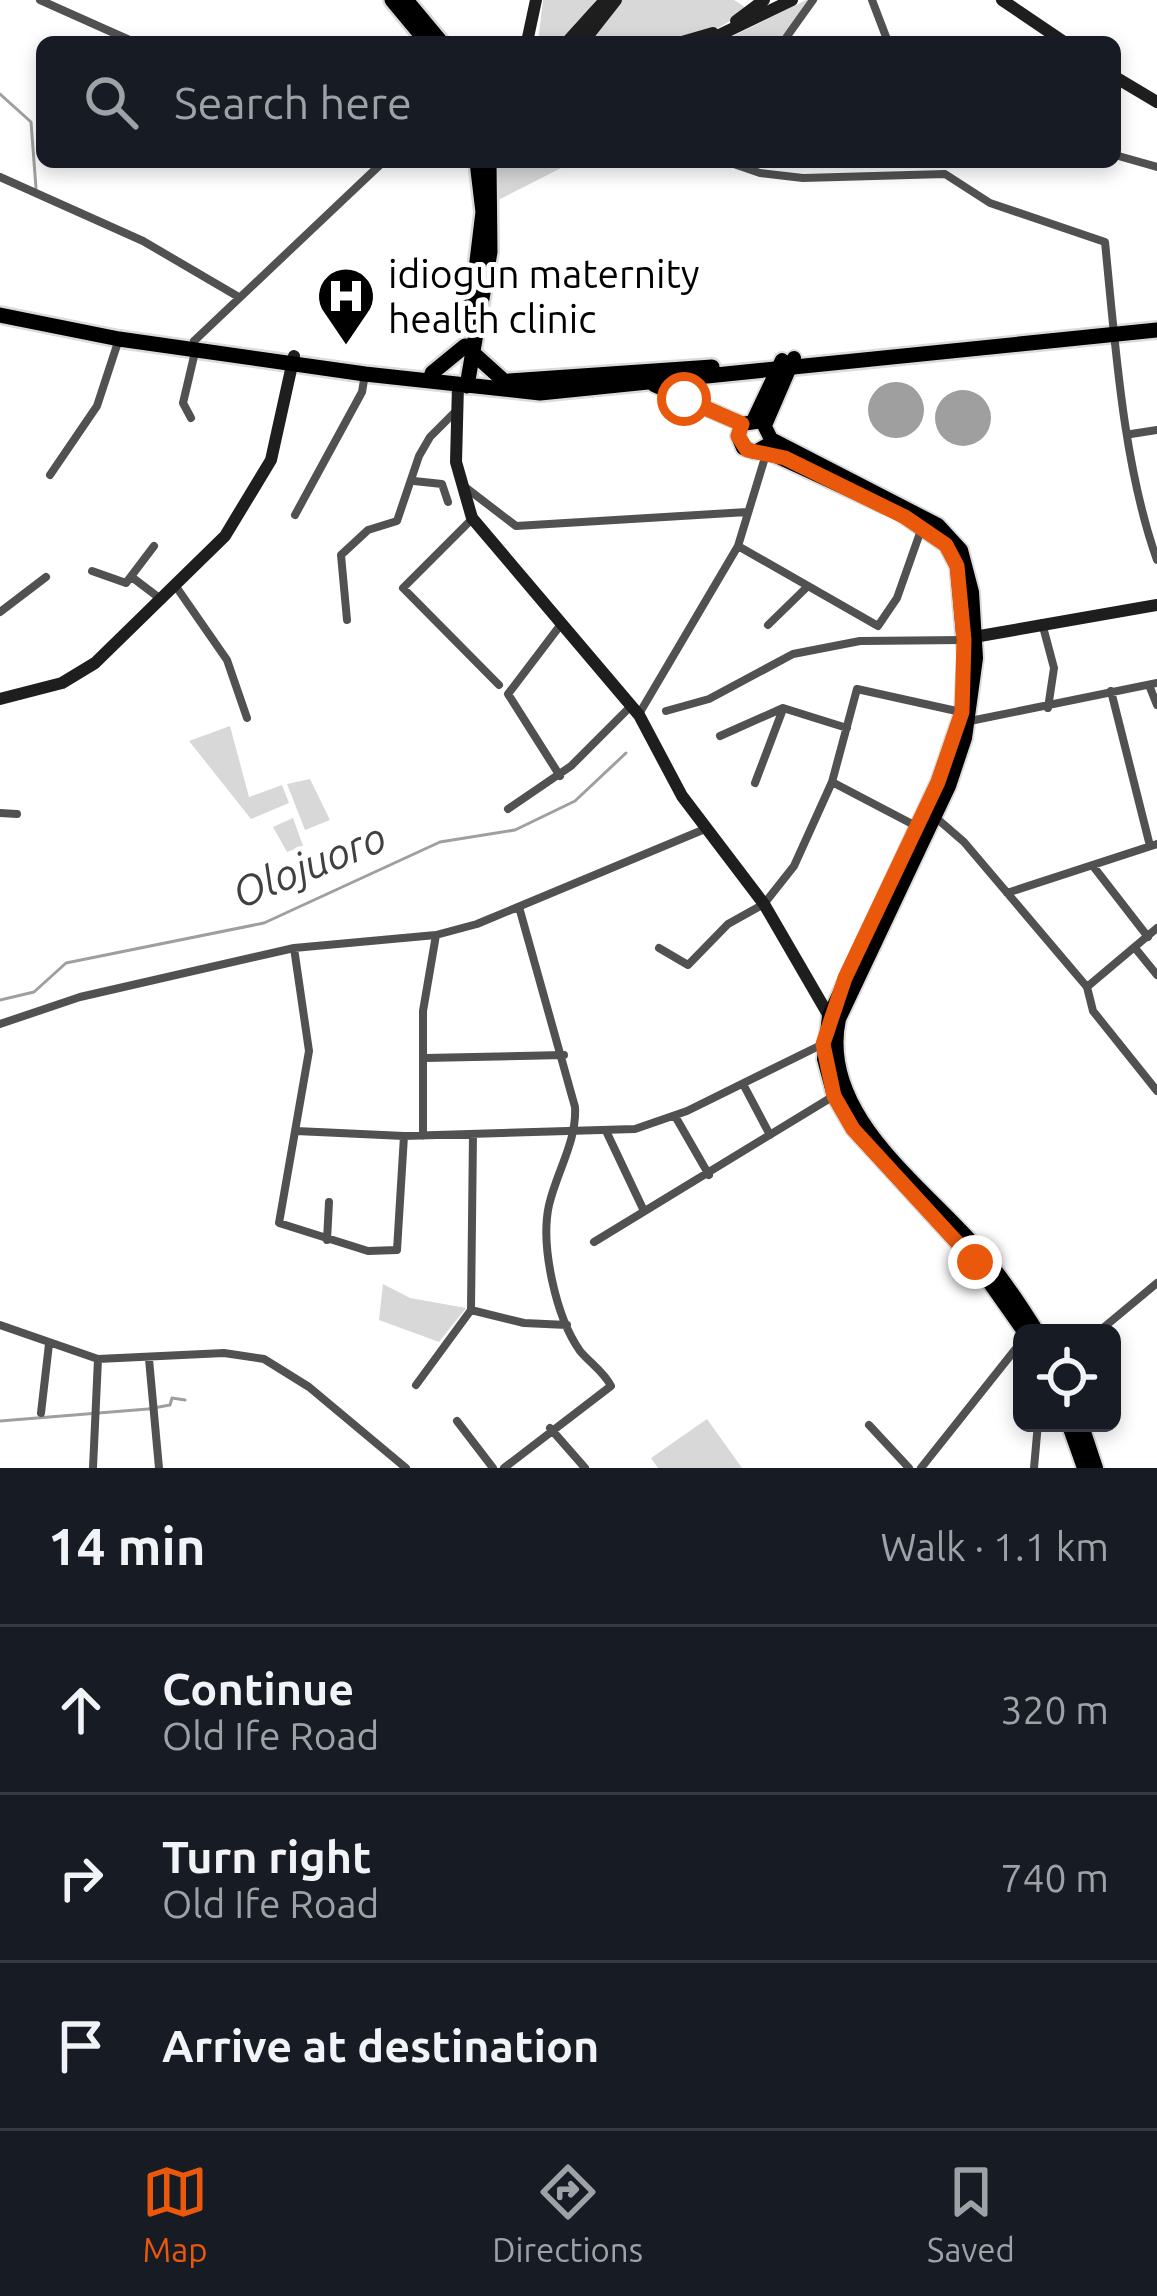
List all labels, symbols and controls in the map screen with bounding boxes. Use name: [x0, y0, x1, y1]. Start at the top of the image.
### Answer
search box: [36, 36, 1121, 168]
icon: search: [78, 69, 144, 135]
text: Search here: [174, 77, 412, 128]
place label: idiogun maternity health clinic: [388, 252, 700, 340]
hospital icon: idiogun maternity health clinic: [315, 265, 377, 347]
route start: [657, 372, 711, 426]
water label: Olojuoro: [225, 813, 392, 916]
route end: [948, 1235, 1002, 1289]
map controls: [1013, 1324, 1121, 1432]
button: locate: [1013, 1324, 1121, 1432]
text: 14 min: [48, 1517, 206, 1575]
text: Walk · 1.1 km: [880, 1525, 1109, 1568]
text: Continue: [162, 1663, 354, 1714]
icon: ahead: [48, 1677, 114, 1743]
text: 320 m: [1000, 1688, 1109, 1731]
text: Old Ife Road: [162, 1714, 379, 1757]
text: Turn right: [162, 1831, 371, 1882]
icon: right: [48, 1845, 114, 1911]
text: 740 m: [1000, 1856, 1109, 1899]
text: Old Ife Road: [162, 1882, 379, 1925]
icon: arrive: [48, 2013, 114, 2079]
text: Arrive at destination: [162, 2020, 599, 2071]
tab: Map: [142, 2159, 208, 2268]
tab: Directions: [492, 2159, 643, 2268]
tab: Saved: [927, 2159, 1015, 2268]

